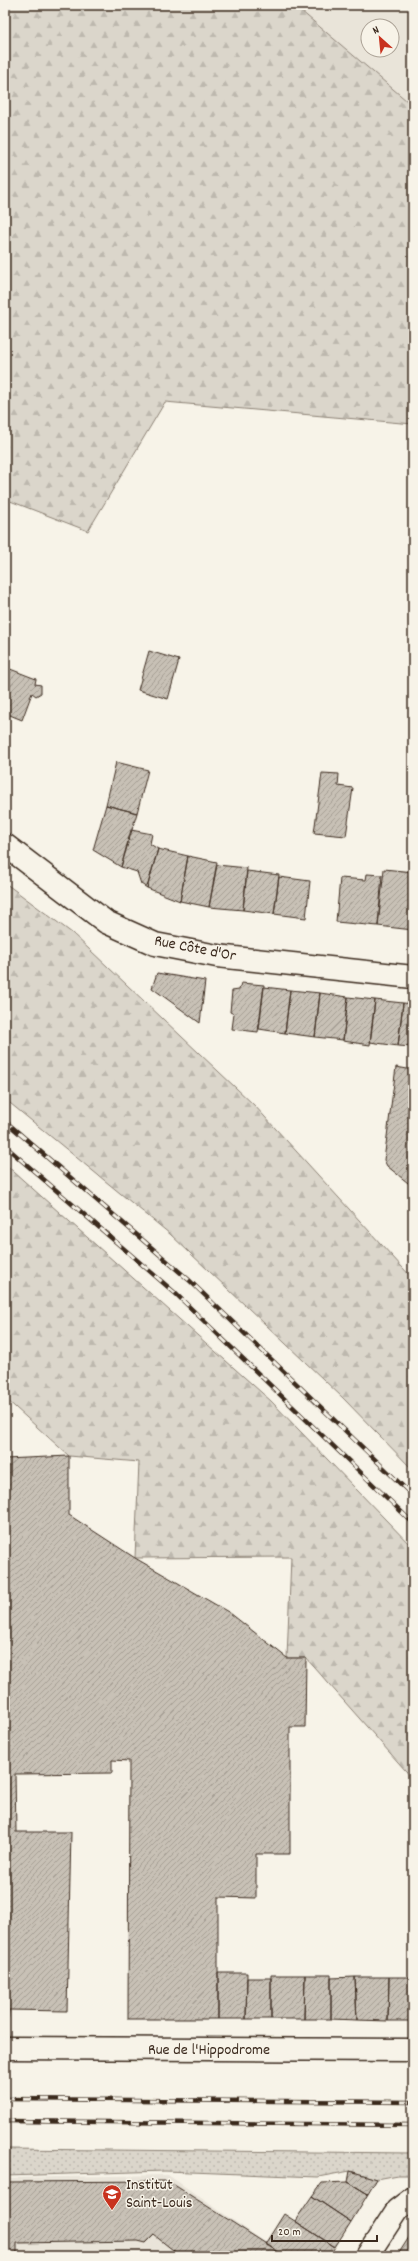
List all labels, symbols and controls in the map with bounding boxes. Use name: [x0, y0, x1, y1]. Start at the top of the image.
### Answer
north arrow: [360, 18, 400, 58]
text: N: [370, 22, 383, 39]
street label: Rue Côte d'Or: [152, 930, 238, 968]
street label: Rue de l'Hippodrome: [148, 2039, 270, 2062]
place label: Institut Saint-Louis: [126, 2174, 193, 2215]
school or university icon: Institut Saint-Louis: [101, 2183, 123, 2211]
scale bar: [272, 2217, 377, 2243]
text: 20 m: [278, 2224, 301, 2241]

